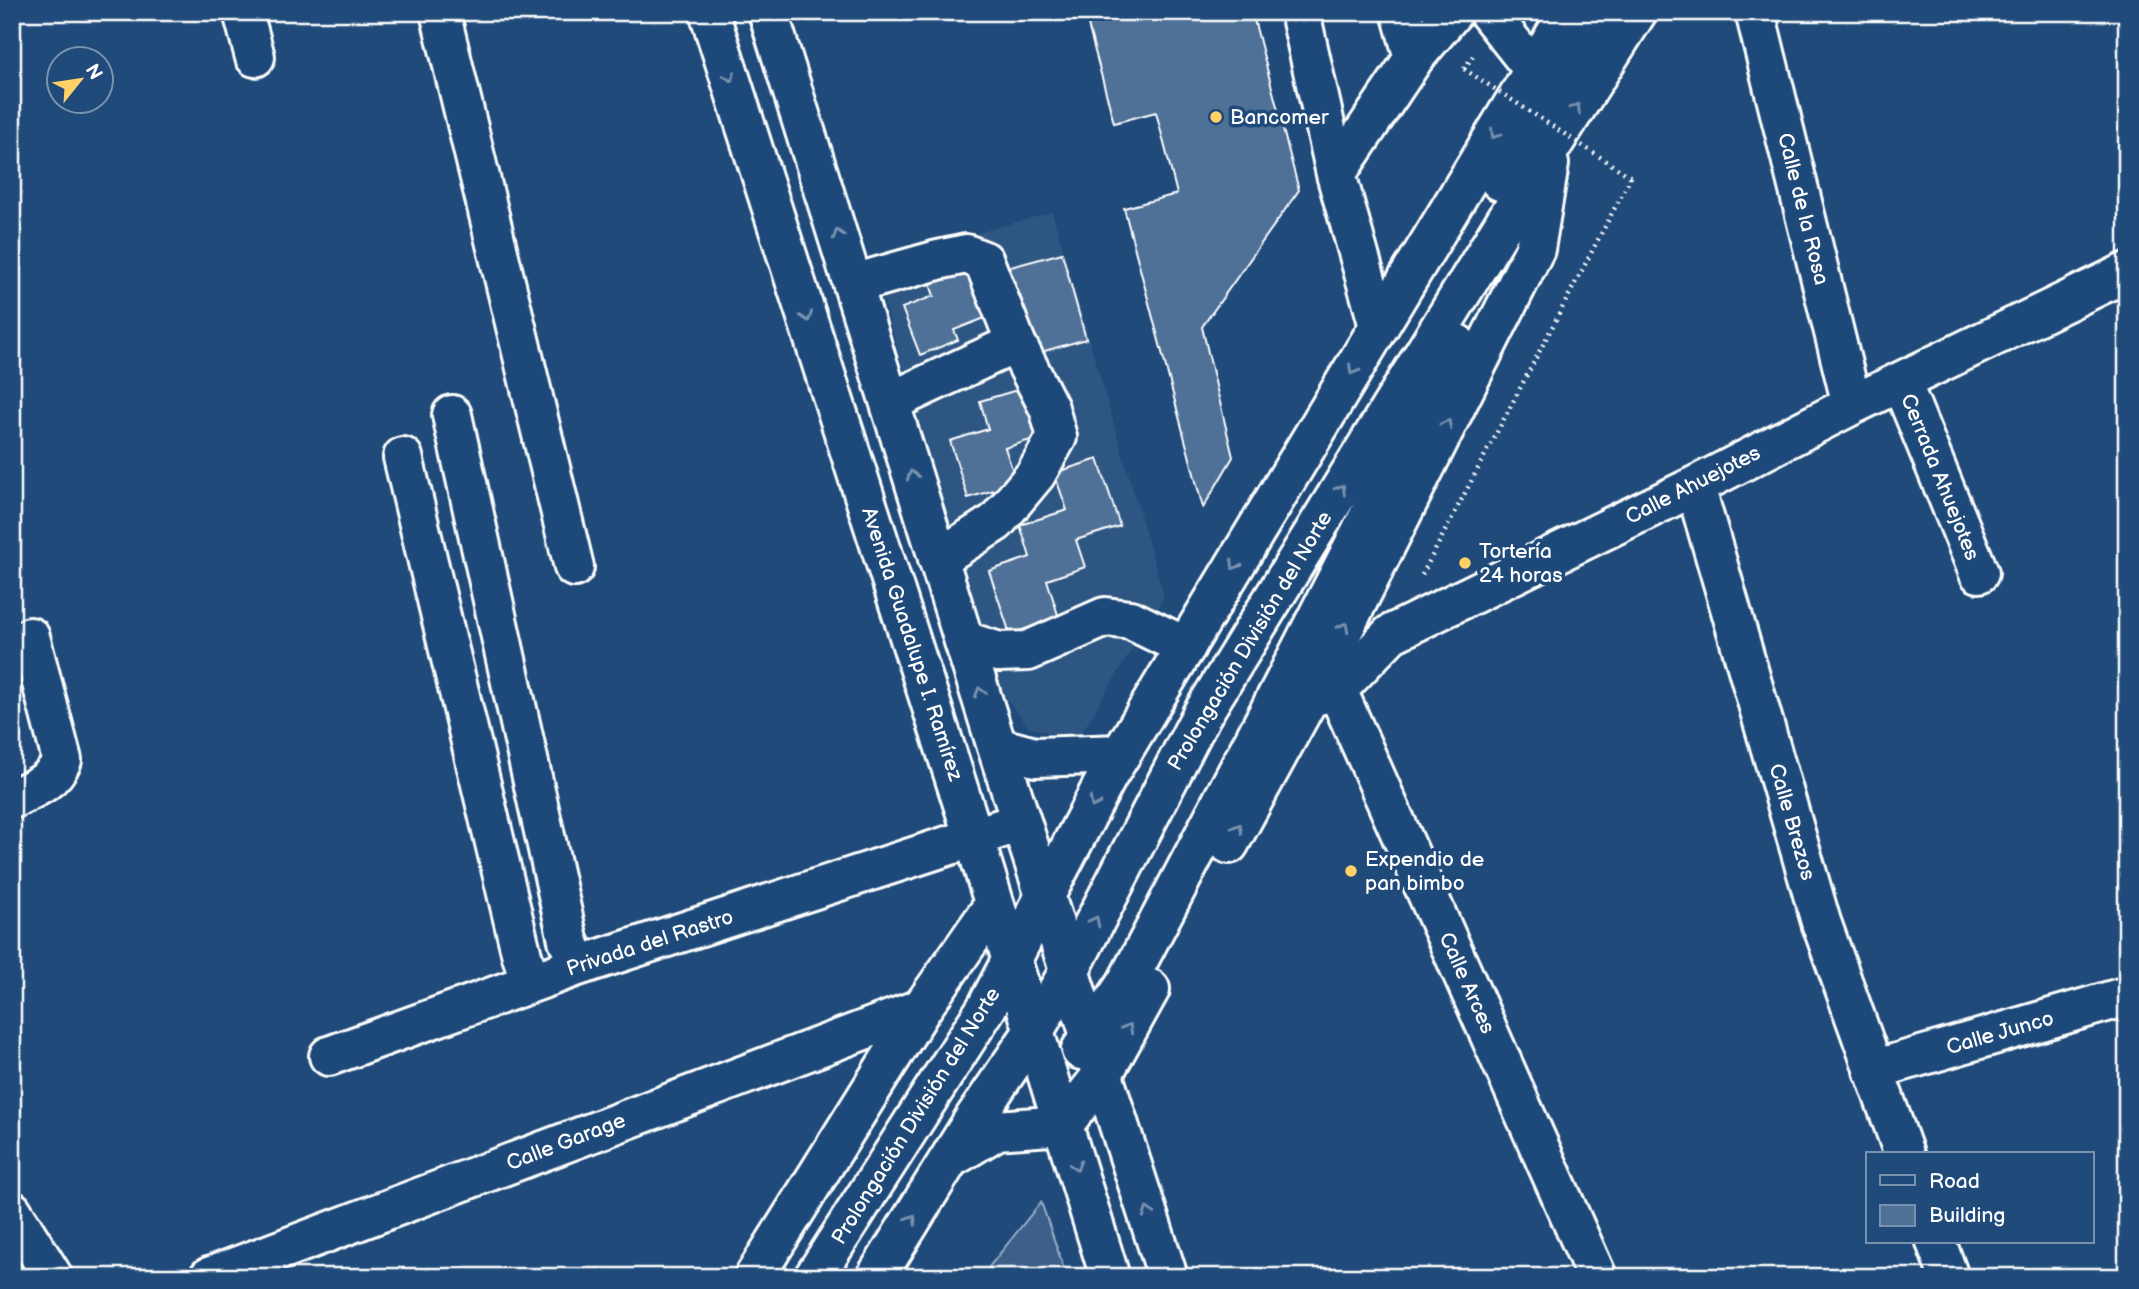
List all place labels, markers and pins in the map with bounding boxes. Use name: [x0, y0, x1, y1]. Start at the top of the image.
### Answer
place label: Bancomer: [1230, 105, 1329, 130]
marker: Bancomer: [1208, 109, 1224, 125]
place label: Tortería 24 horas: [1479, 539, 1563, 588]
marker: Tortería 24 horas: [1457, 555, 1473, 571]
place label: Expendio de pan bimbo: [1365, 847, 1484, 896]
marker: Expendio de pan bimbo: [1343, 863, 1359, 879]

